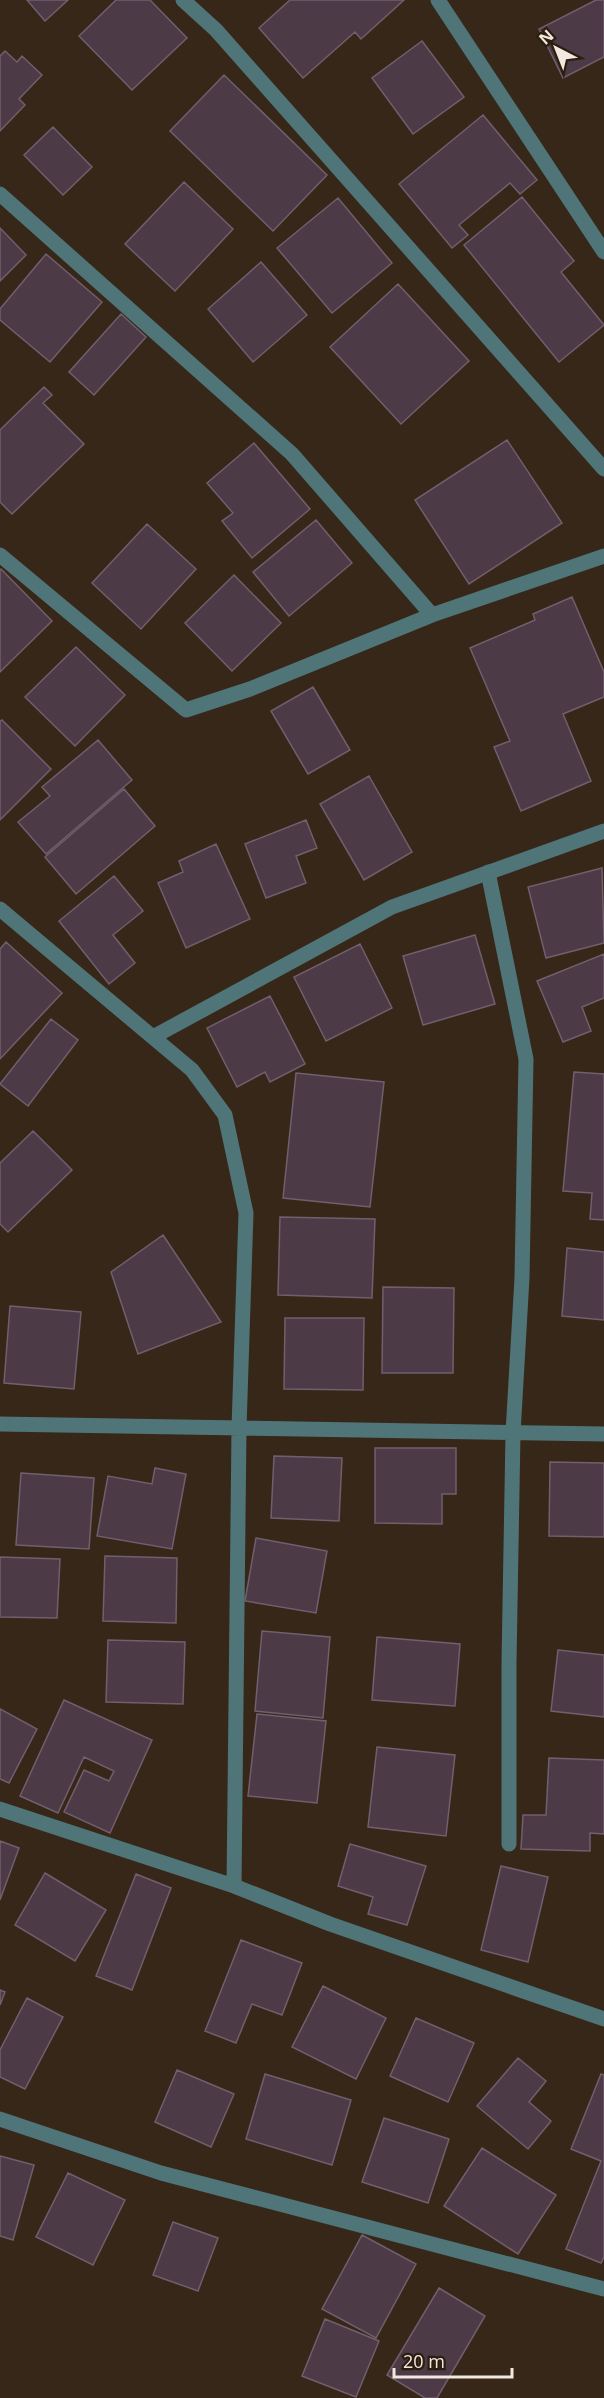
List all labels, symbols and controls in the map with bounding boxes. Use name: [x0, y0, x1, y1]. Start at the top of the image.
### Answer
north arrow: [526, 18, 586, 78]
text: N: [534, 24, 558, 49]
scale bar: [394, 2341, 512, 2379]
text: 20 m: [403, 2349, 445, 2373]

